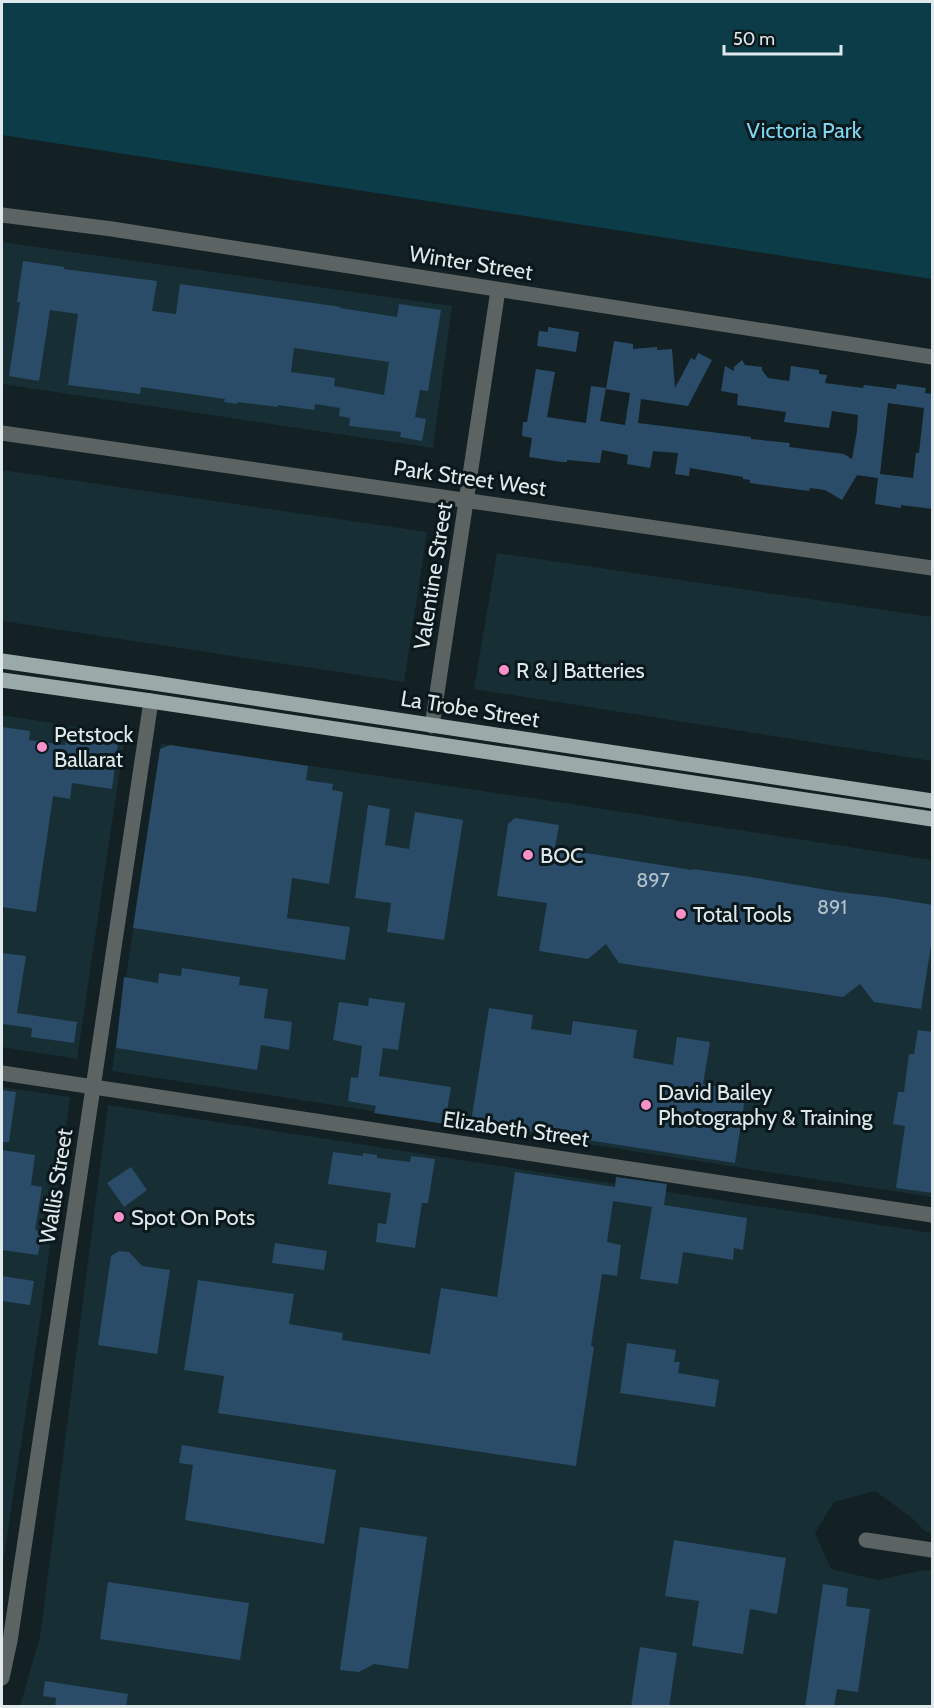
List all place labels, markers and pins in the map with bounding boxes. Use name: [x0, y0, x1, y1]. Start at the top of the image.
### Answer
place label: R & J Batteries: [516, 657, 645, 684]
marker: R & J Batteries: [497, 663, 511, 677]
place label: Petstock Ballarat: [54, 721, 133, 773]
marker: Petstock Ballarat: [35, 740, 49, 754]
place label: BOC: [540, 842, 584, 869]
marker: BOC: [521, 848, 535, 862]
place label: Total Tools: [693, 901, 792, 928]
marker: Total Tools: [674, 907, 688, 921]
place label: David Bailey Photography & Training: [658, 1079, 873, 1131]
marker: David Bailey Photography & Training: [639, 1098, 653, 1112]
place label: Spot On Pots: [131, 1204, 255, 1231]
marker: Spot On Pots: [112, 1210, 126, 1224]

